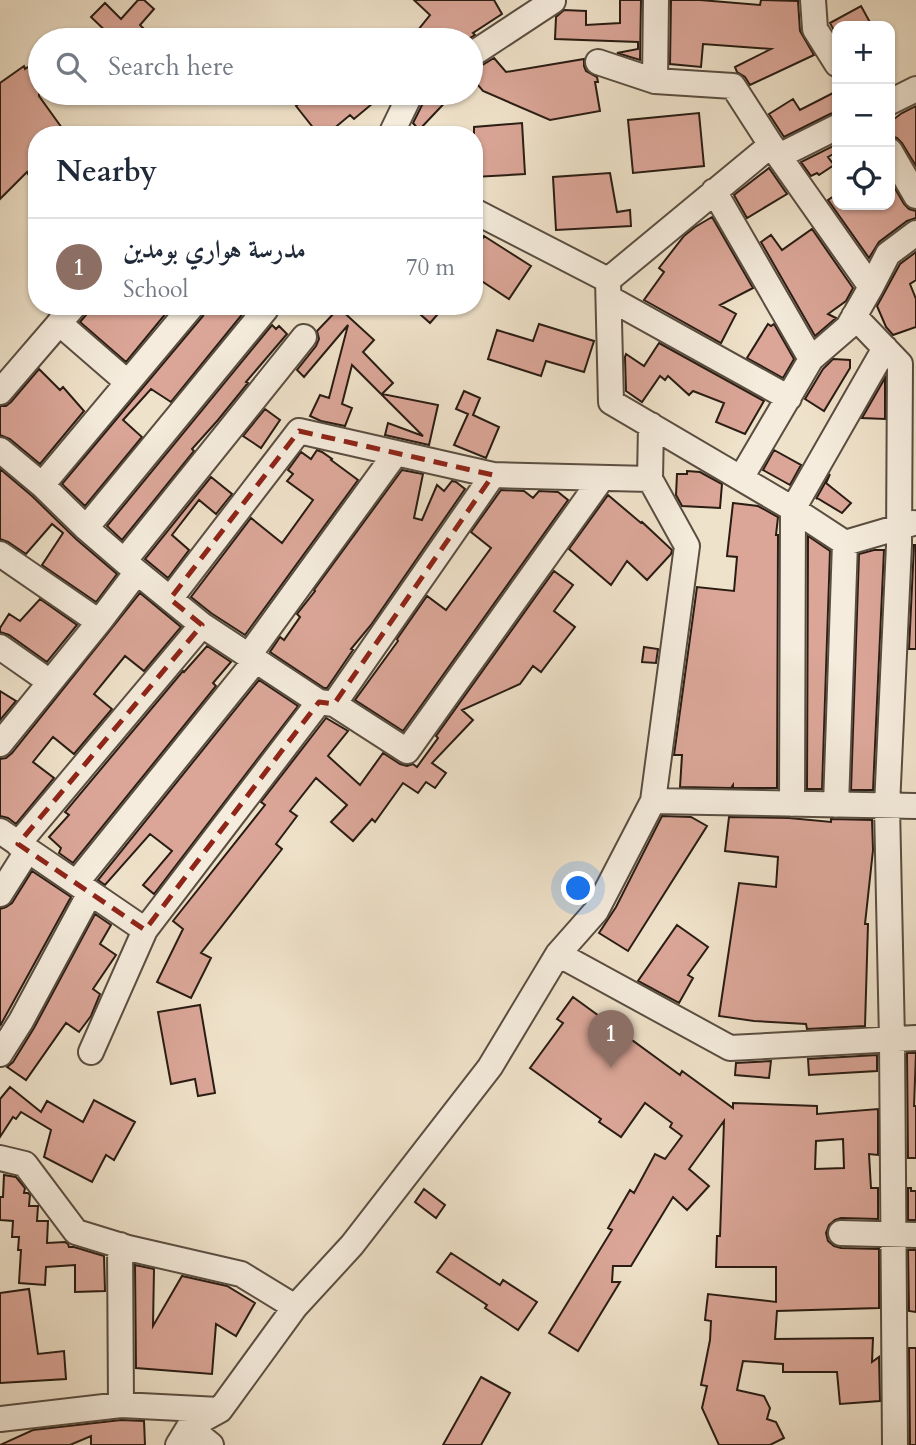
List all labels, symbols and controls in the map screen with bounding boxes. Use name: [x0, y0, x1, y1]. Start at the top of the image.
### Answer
map controls: [832, 21, 895, 210]
button: +: [832, 21, 895, 84]
search box: [28, 28, 483, 105]
icon: search: [52, 48, 90, 86]
text: Search here: [108, 49, 234, 84]
button: −: [832, 84, 895, 147]
button: locate: [832, 147, 895, 210]
text: Nearby: [56, 151, 157, 192]
text: مدرسة هواري بومدين: [123, 232, 306, 267]
text: 1: [73, 252, 85, 283]
text: 70 m: [406, 252, 455, 283]
text: School: [123, 274, 188, 305]
your location: [561, 871, 595, 905]
pin: 1: [588, 1010, 634, 1068]

